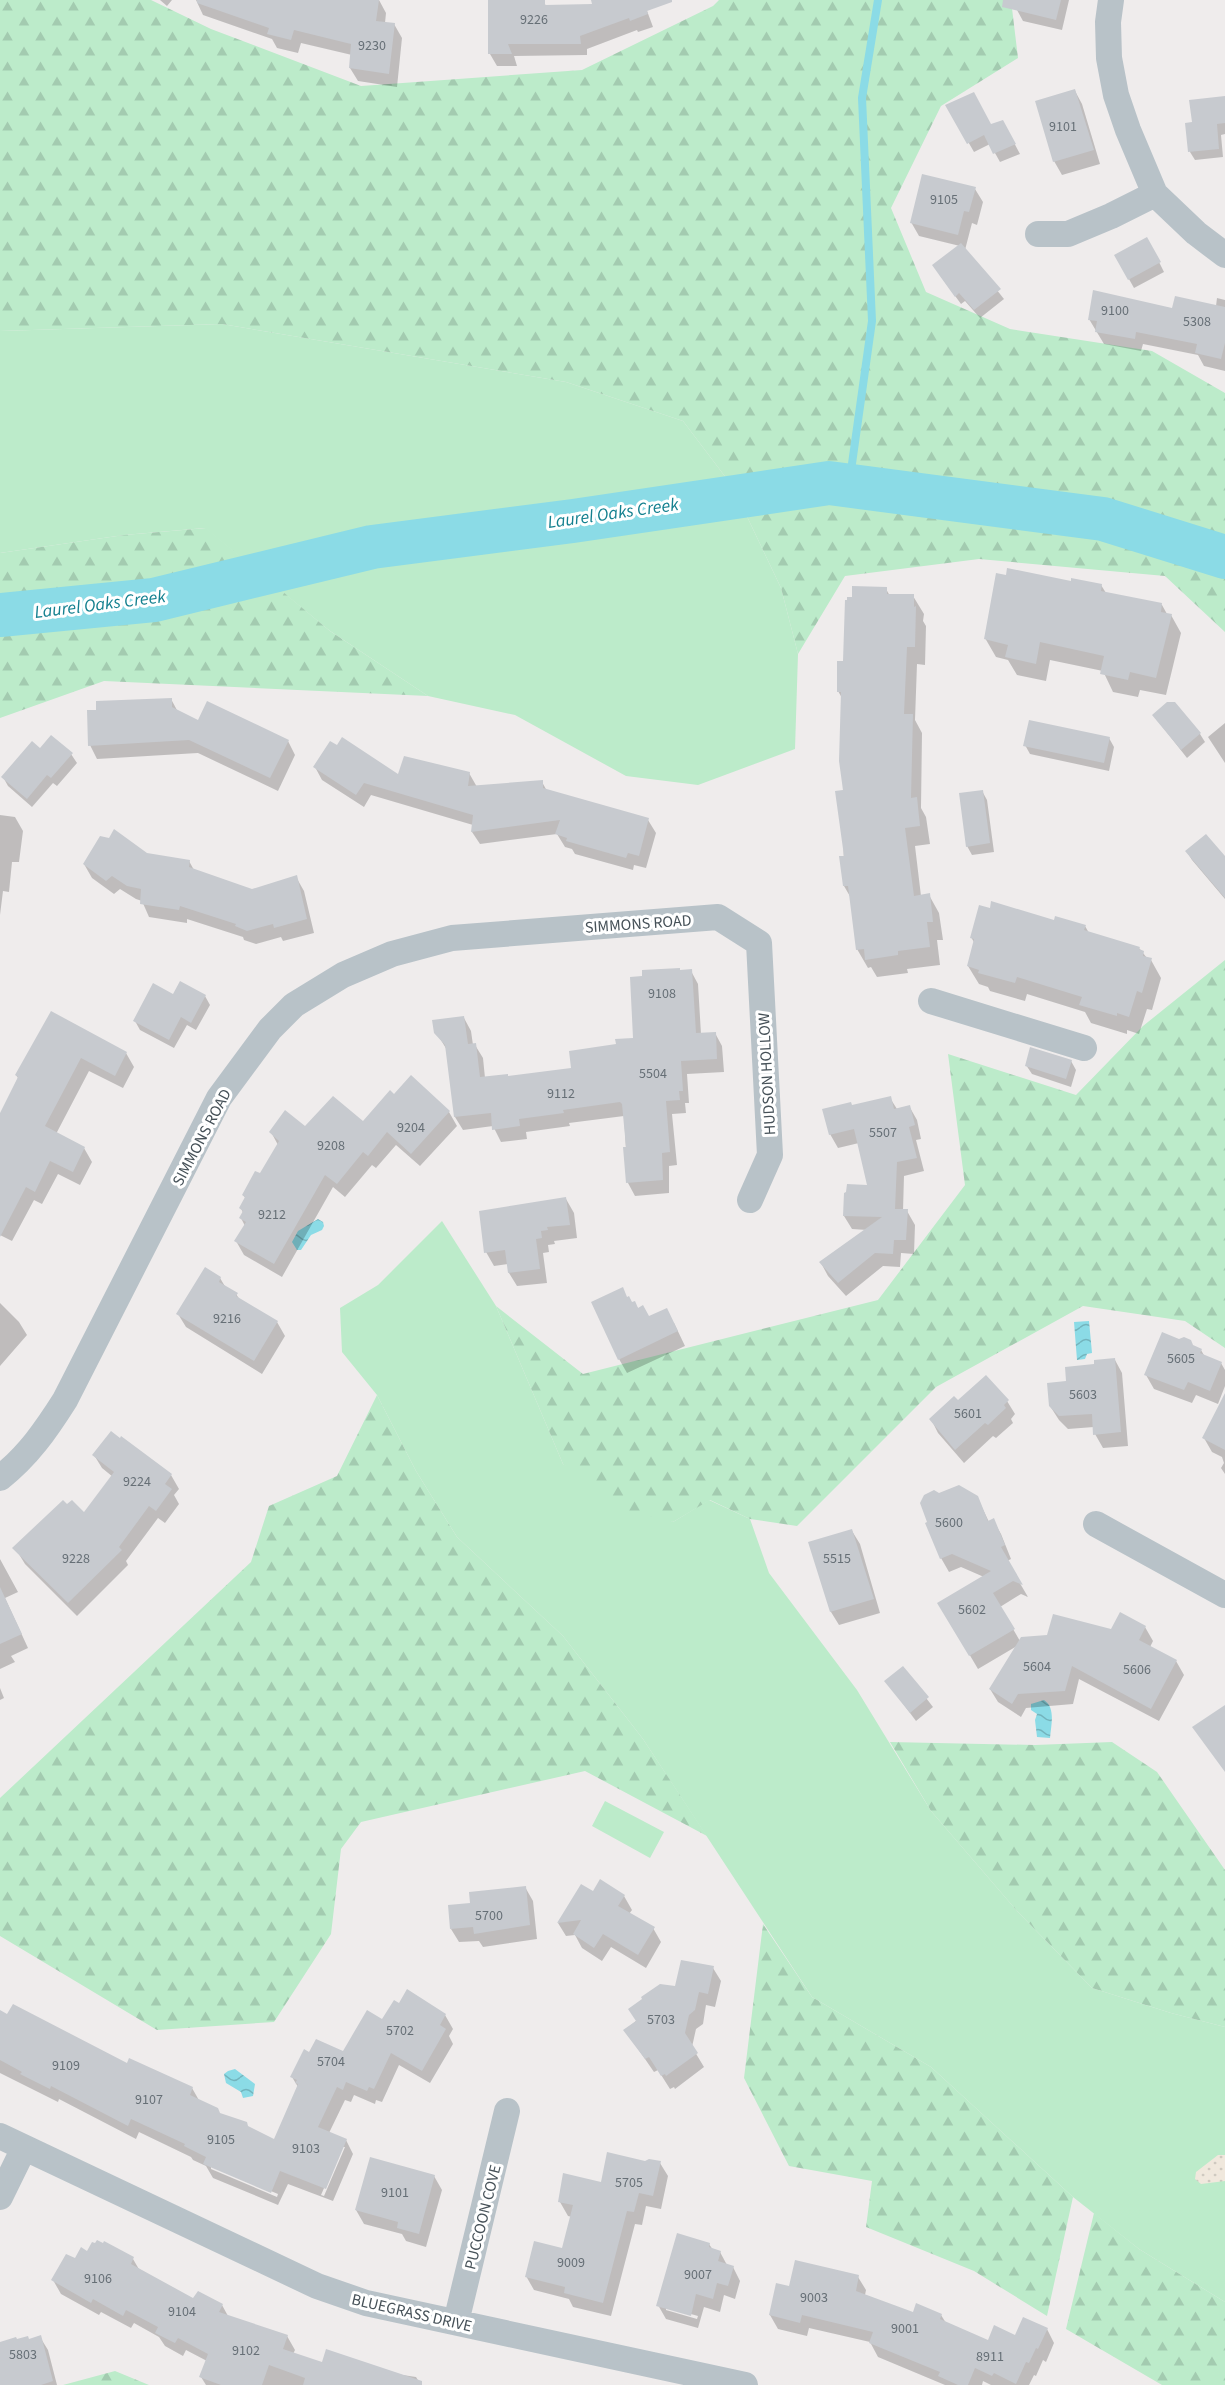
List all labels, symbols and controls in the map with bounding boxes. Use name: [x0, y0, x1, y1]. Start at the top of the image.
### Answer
house number: 9226: [520, 10, 548, 30]
house number: 9230: [358, 36, 386, 56]
house number: 9101: [1049, 117, 1077, 137]
house number: 9105: [930, 190, 958, 210]
house number: 9100: [1101, 301, 1129, 321]
house number: 5308: [1183, 312, 1211, 332]
water label: Laurel Oaks Creek: [546, 492, 681, 535]
water label: Laurel Oaks Creek: [33, 584, 167, 625]
street label: SIMMONS ROAD: [584, 909, 692, 939]
house number: 9108: [648, 984, 676, 1004]
street label: HUDSON HOLLOW: [753, 1012, 781, 1136]
house number: 5504: [639, 1064, 667, 1084]
house number: 9112: [547, 1084, 575, 1104]
street label: SIMMONS ROAD: [167, 1085, 237, 1190]
house number: 9204: [397, 1118, 425, 1138]
house number: 5507: [869, 1123, 897, 1143]
house number: 9208: [317, 1136, 345, 1156]
house number: 9212: [258, 1205, 286, 1225]
house number: 9216: [213, 1309, 241, 1329]
house number: 5605: [1167, 1349, 1195, 1369]
house number: 5603: [1069, 1385, 1097, 1405]
house number: 5601: [954, 1404, 982, 1424]
house number: 9224: [123, 1472, 151, 1492]
house number: 5600: [935, 1513, 963, 1533]
house number: 9228: [62, 1549, 90, 1569]
house number: 5515: [823, 1549, 851, 1569]
house number: 5602: [958, 1600, 986, 1620]
house number: 5604: [1023, 1657, 1051, 1677]
house number: 5606: [1123, 1660, 1151, 1680]
house number: 5700: [475, 1906, 503, 1926]
house number: 5703: [647, 2010, 675, 2030]
house number: 5702: [386, 2021, 414, 2041]
house number: 5704: [317, 2052, 345, 2072]
house number: 9109: [52, 2056, 80, 2076]
house number: 9107: [135, 2090, 163, 2110]
house number: 9105: [207, 2130, 235, 2150]
house number: 9103: [292, 2139, 320, 2159]
street label: PUCCOON COVE: [459, 2162, 507, 2272]
house number: 5705: [615, 2173, 643, 2193]
house number: 9101: [381, 2183, 409, 2203]
house number: 9009: [557, 2253, 585, 2273]
house number: 9007: [684, 2265, 712, 2285]
house number: 9106: [84, 2269, 112, 2289]
street label: BLUEGRASS DRIVE: [349, 2288, 474, 2338]
house number: 9003: [800, 2288, 828, 2308]
house number: 9104: [168, 2302, 196, 2322]
house number: 9001: [891, 2319, 919, 2339]
house number: 9102: [232, 2341, 260, 2361]
house number: 5803: [9, 2345, 37, 2365]
house number: 8911: [976, 2347, 1004, 2367]

